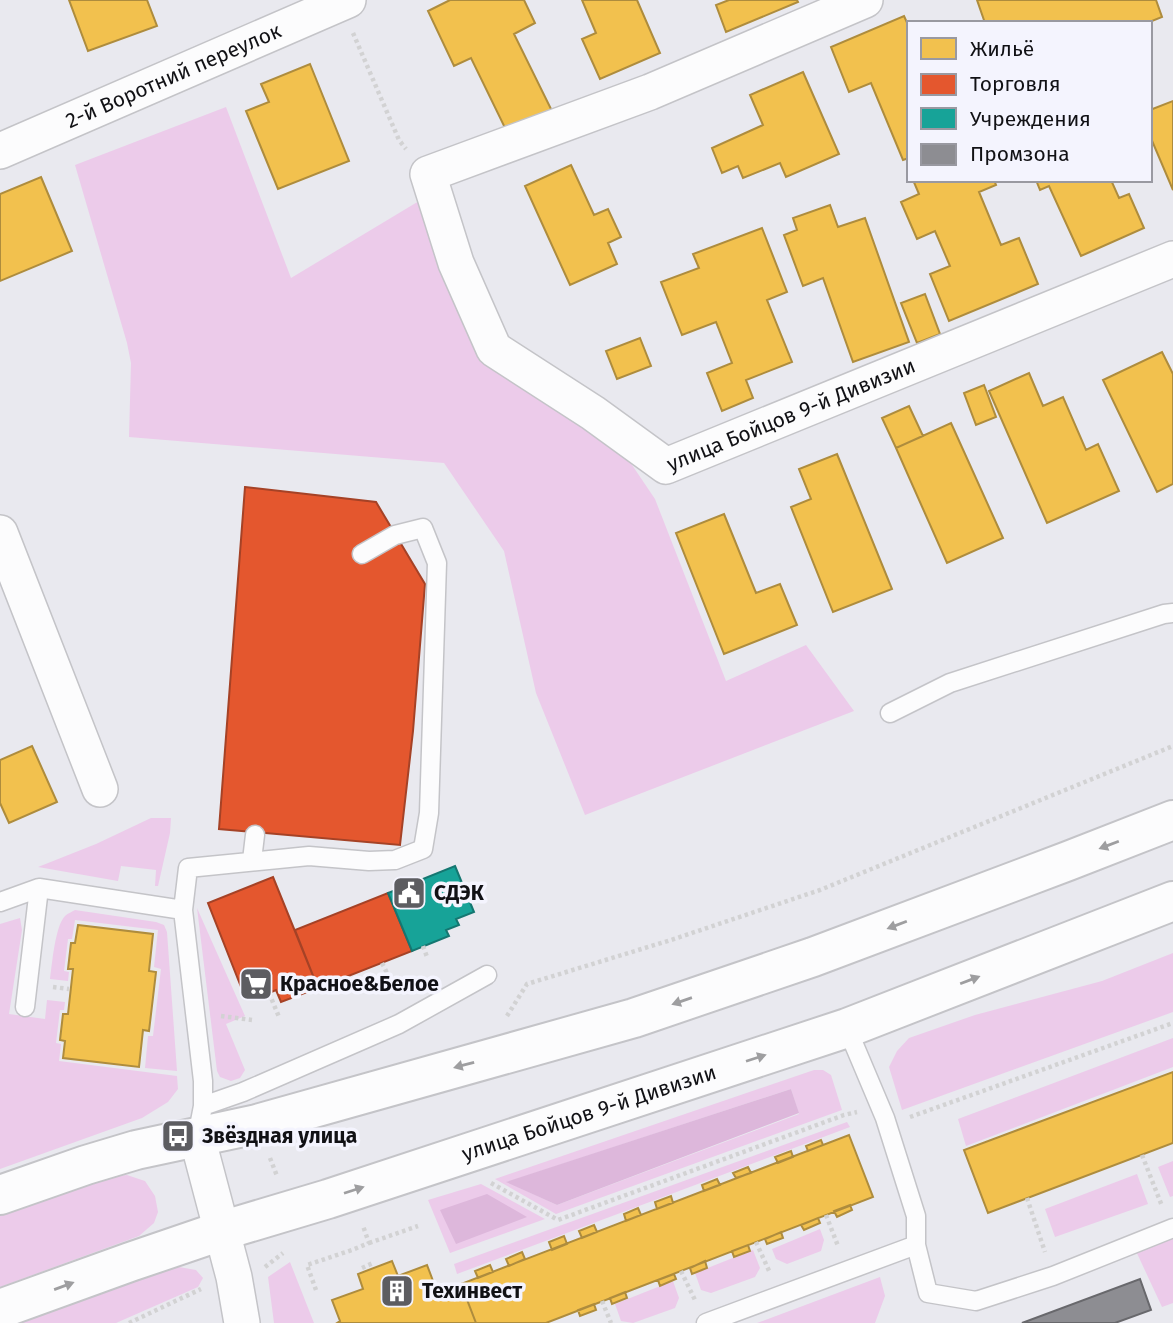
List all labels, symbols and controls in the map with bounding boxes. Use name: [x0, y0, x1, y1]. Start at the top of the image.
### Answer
street label: 2-й Воротний переулок: [62, 18, 285, 134]
legend: [907, 21, 1152, 182]
text: Жильё: [970, 36, 1034, 62]
text: Торговля: [970, 71, 1061, 97]
text: Учреждения: [970, 106, 1091, 132]
text: Промзона: [970, 141, 1070, 167]
street label: улица Бойцов 9-й Дивизии: [663, 353, 919, 477]
one-way arrow: [1099, 840, 1120, 851]
public building icon: СДЭК: [390, 874, 428, 912]
place label: СДЭК: [434, 880, 485, 906]
one-way arrow: [886, 920, 907, 931]
supermarket icon: Красное&Белое: [237, 965, 275, 1003]
place label: Красное&Белое: [280, 971, 439, 997]
one-way arrow: [959, 974, 980, 985]
one-way arrow: [672, 996, 693, 1007]
one-way arrow: [745, 1052, 766, 1063]
street label: улица Бойцов 9-й Дивизии: [459, 1059, 720, 1167]
one-way arrow: [453, 1060, 474, 1070]
bus stop icon: Звёздная улица: [159, 1117, 197, 1155]
place label: Звёздная улица: [201, 1123, 357, 1149]
one-way arrow: [343, 1185, 364, 1195]
building icon: Техинвест: [378, 1272, 416, 1310]
place label: Техинвест: [422, 1278, 523, 1304]
one-way arrow: [54, 1280, 75, 1291]

